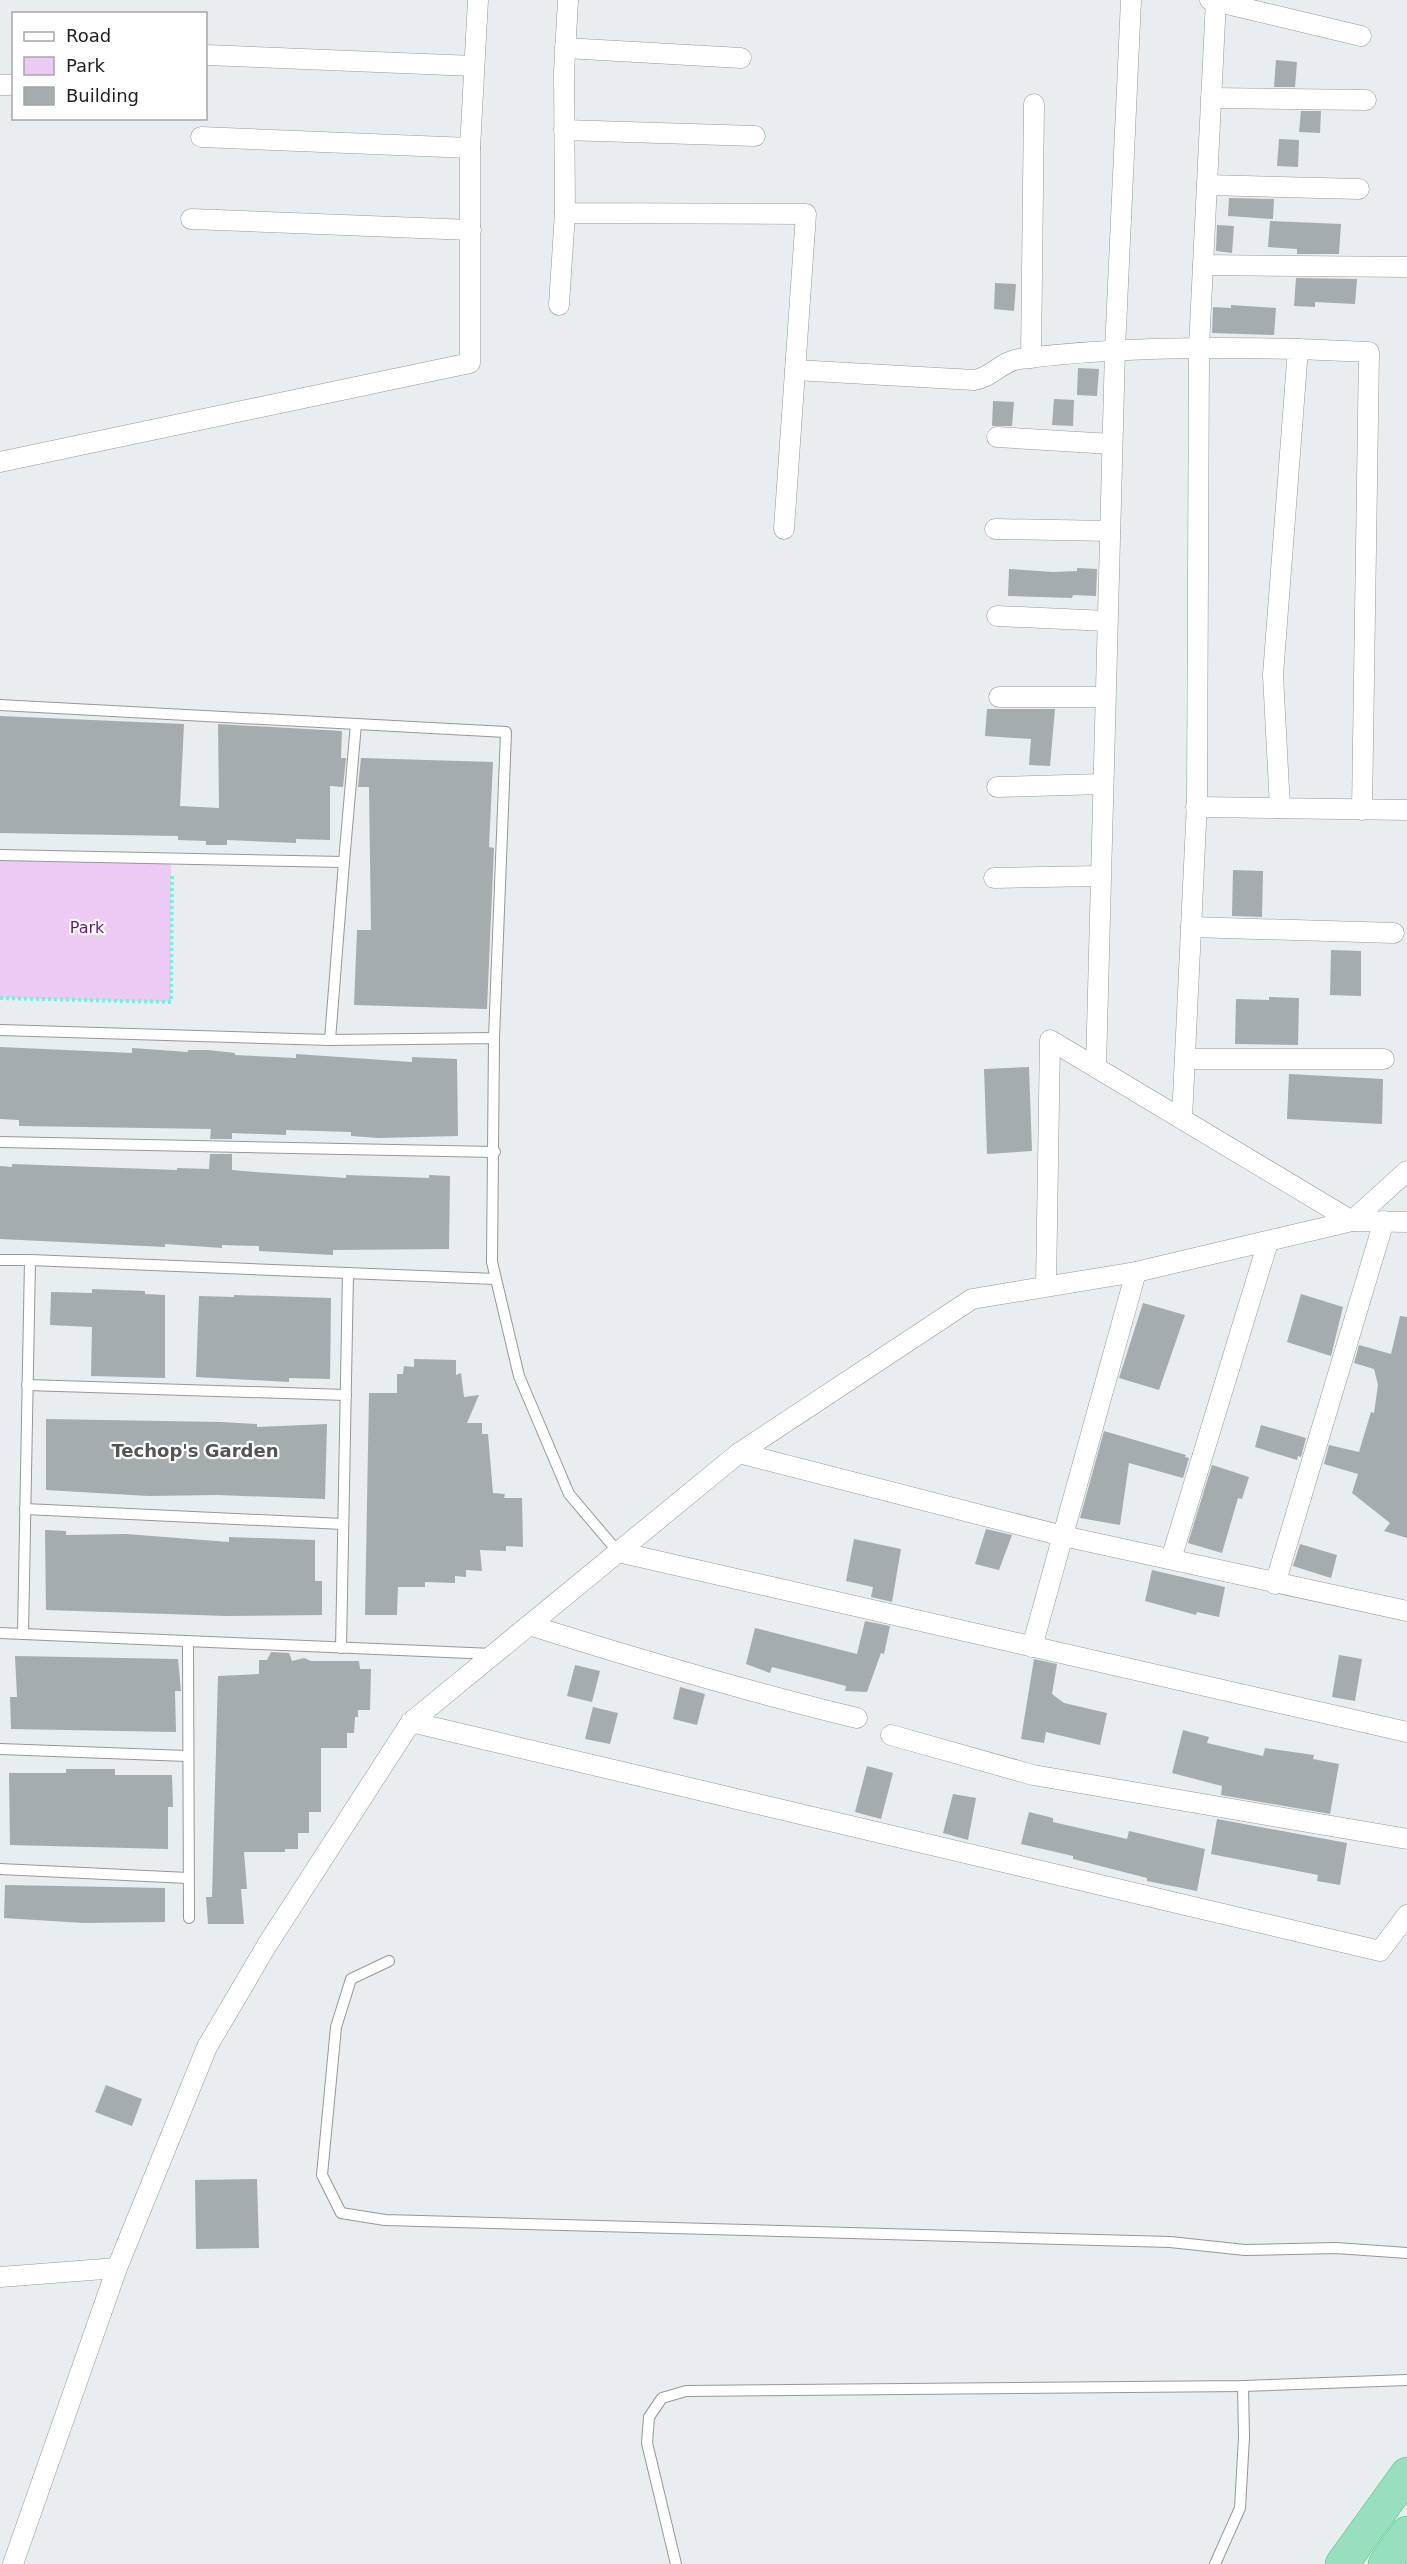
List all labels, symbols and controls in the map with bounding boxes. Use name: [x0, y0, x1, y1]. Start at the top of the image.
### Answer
legend: [12, 12, 207, 120]
text: Road: [66, 25, 111, 46]
text: Park: [66, 55, 105, 76]
text: Building: [66, 85, 139, 106]
park label: Park: [70, 918, 105, 937]
district label: Techop's Garden: [111, 1440, 279, 1461]

